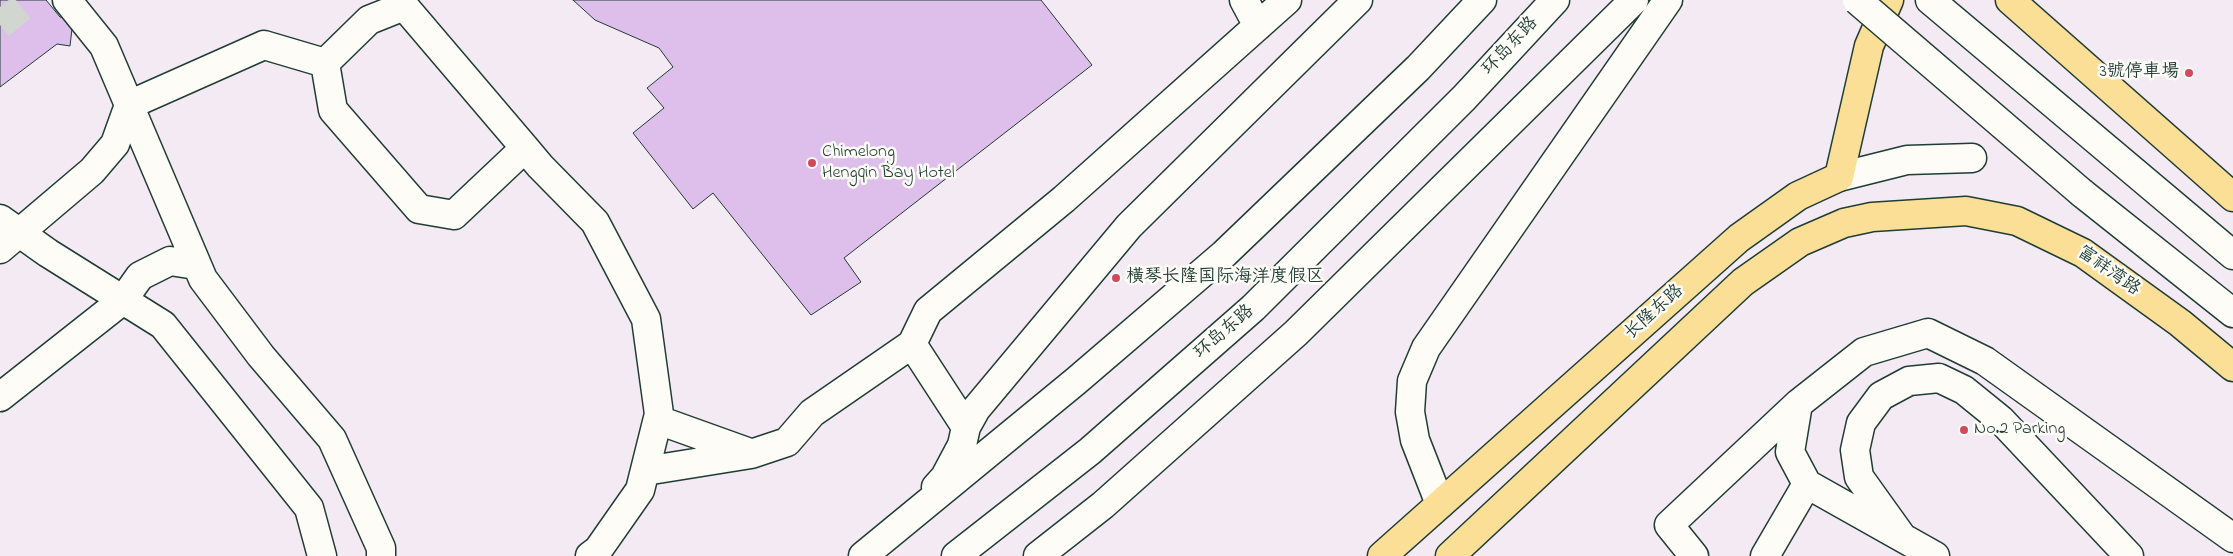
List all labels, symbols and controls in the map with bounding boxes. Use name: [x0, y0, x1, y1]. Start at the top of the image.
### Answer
street label: 环岛东路: [1479, 13, 1543, 81]
place label: 3號停車場: [2100, 62, 2179, 84]
marker: 3號停車場: [2183, 67, 2195, 79]
place label: Chimelong Hengqin Bay Hotel: [822, 142, 955, 184]
marker: Chimelong Hengqin Bay Hotel: [806, 157, 818, 169]
street label: 富祥湾路: [2072, 243, 2144, 301]
place label: 横琴长隆国际海洋度假区: [1126, 267, 1324, 289]
marker: 横琴长隆国际海洋度假区: [1110, 272, 1122, 284]
street label: 长隆东路: [1621, 281, 1689, 345]
street label: 环岛东路: [1191, 301, 1259, 365]
place label: No.2 Parking: [1974, 419, 2065, 441]
marker: No.2 Parking: [1958, 424, 1970, 436]

